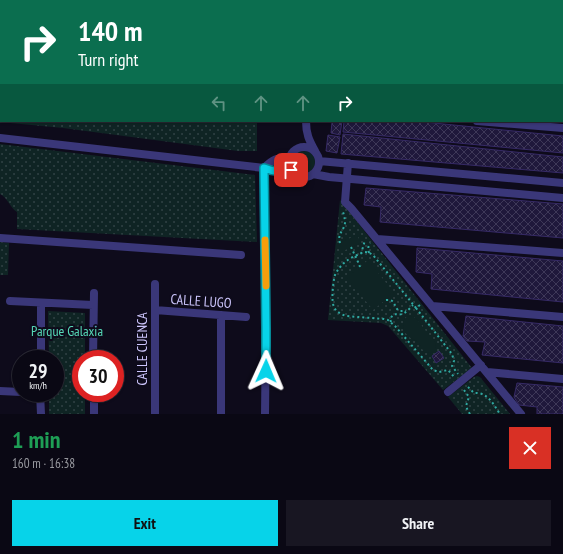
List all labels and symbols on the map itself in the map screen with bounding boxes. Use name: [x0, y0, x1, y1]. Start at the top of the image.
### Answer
pin: [274, 153, 308, 187]
street label: CALLE LUGO: [170, 290, 232, 312]
street label: CALLE CUENCA: [133, 312, 151, 386]
park label: Parque Galaxia: [31, 322, 103, 340]
speed limit sign: 30: [72, 350, 124, 402]
position arrow: [245, 350, 287, 392]

